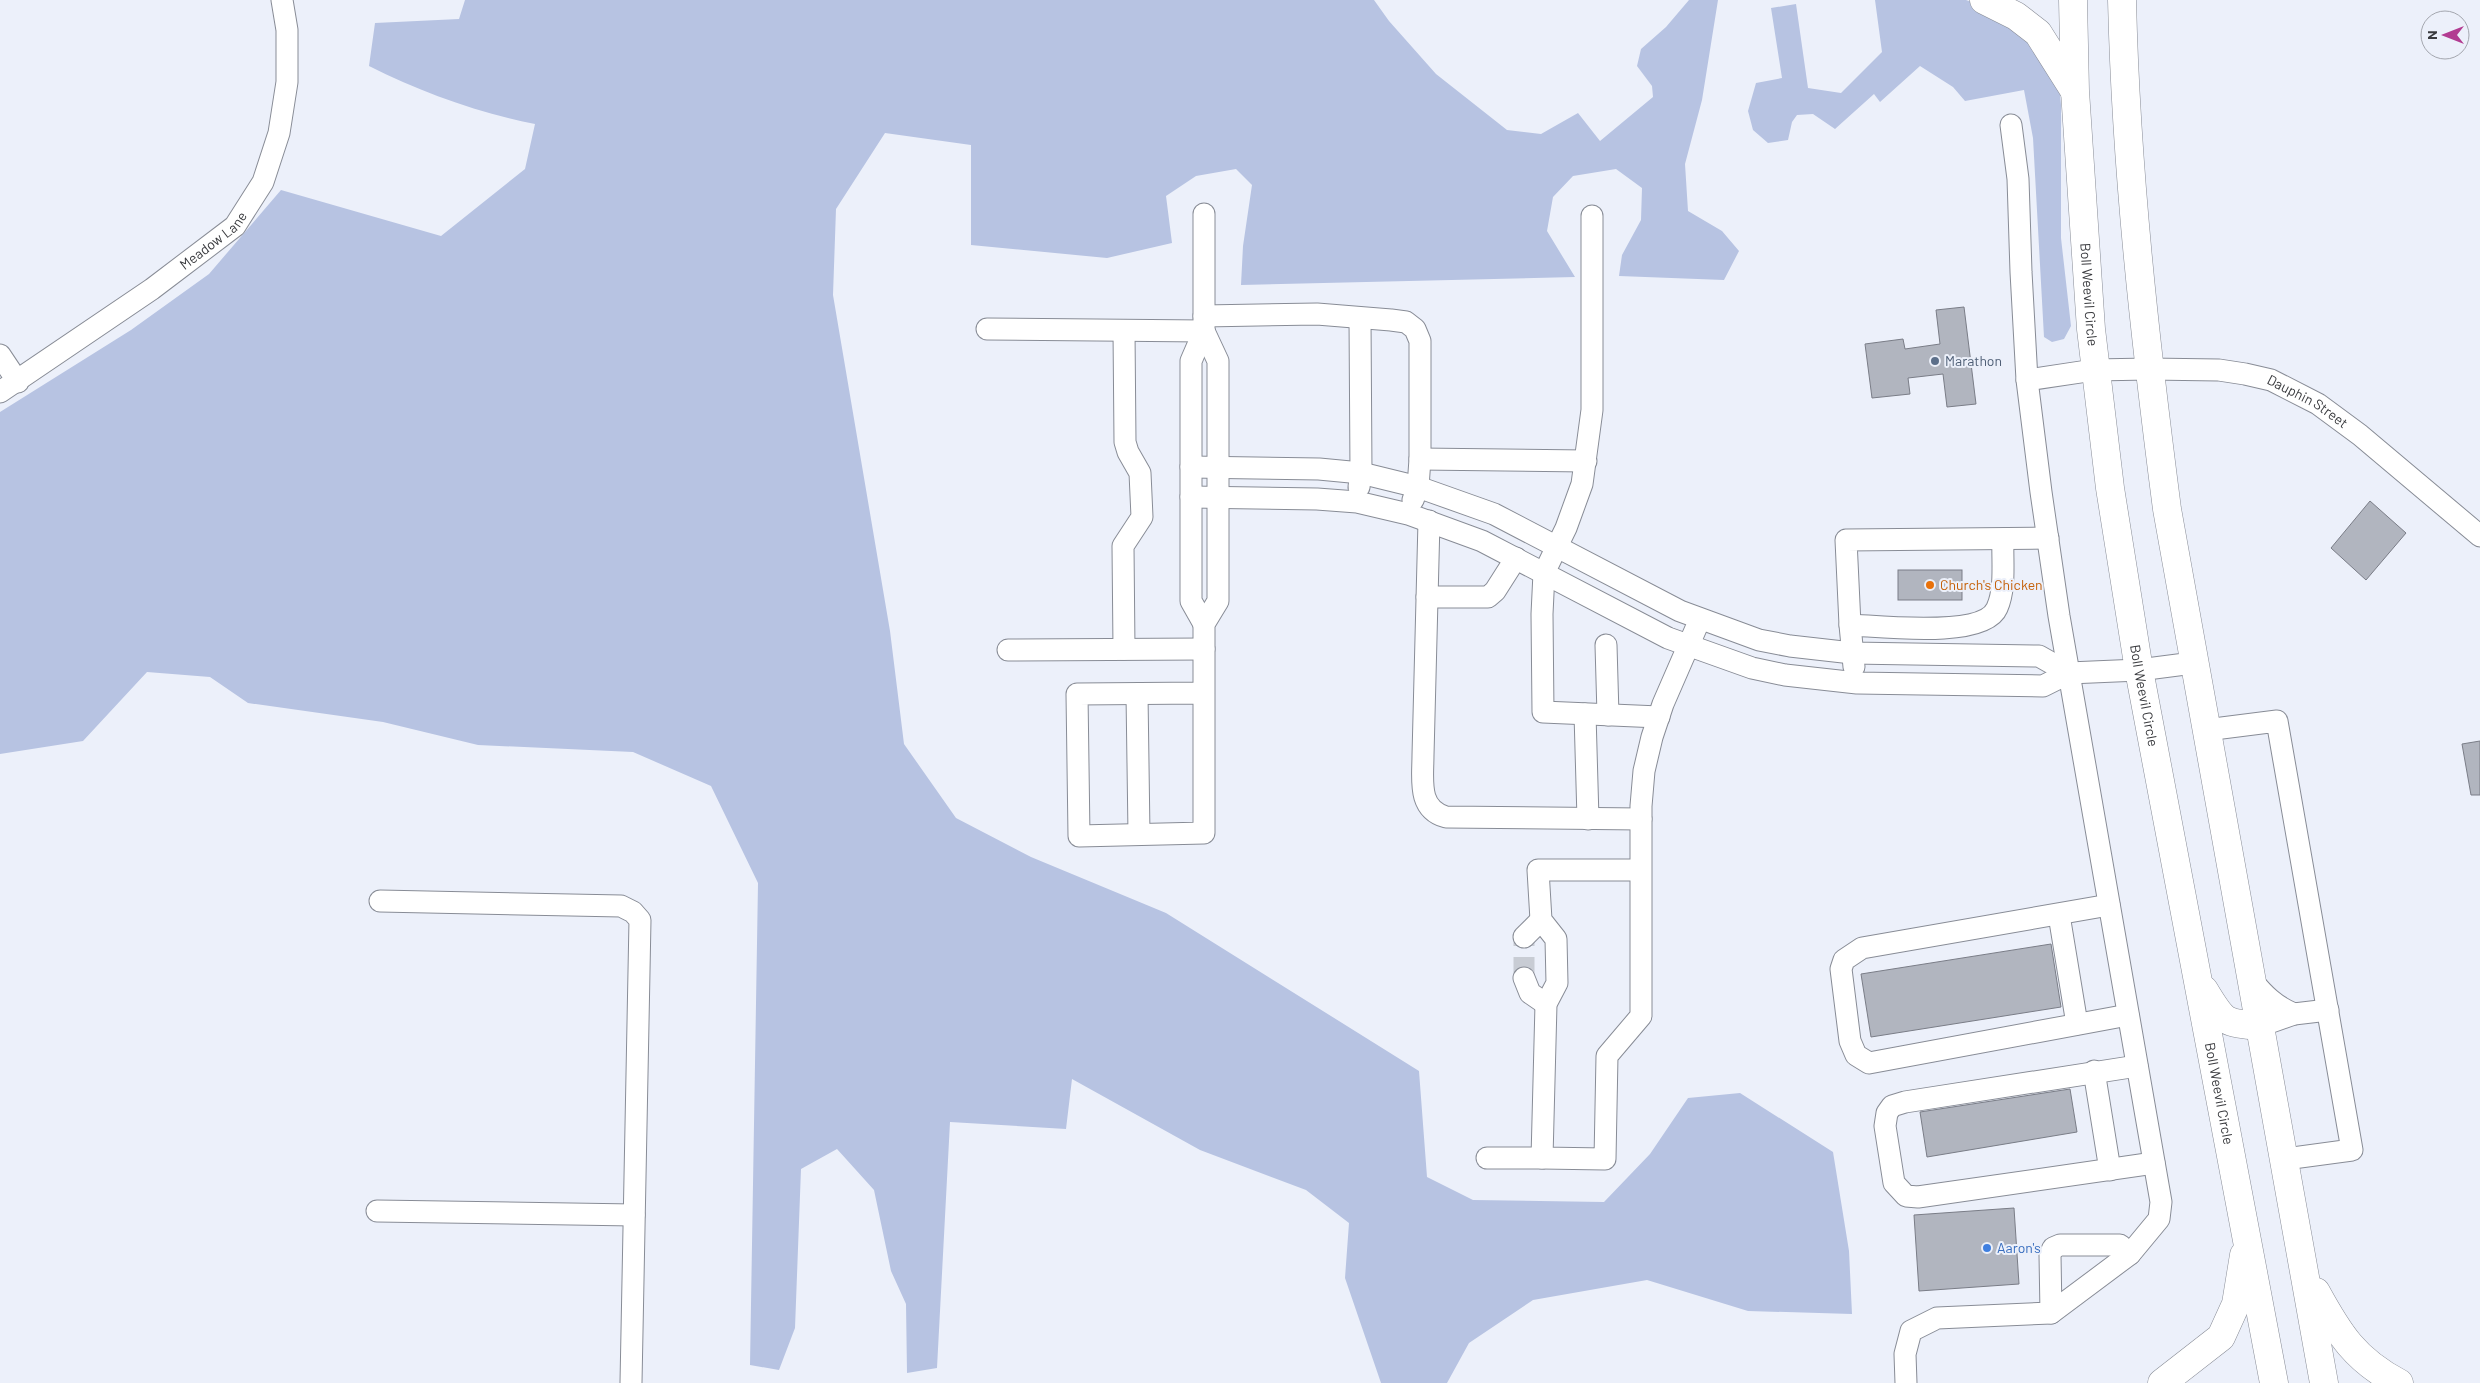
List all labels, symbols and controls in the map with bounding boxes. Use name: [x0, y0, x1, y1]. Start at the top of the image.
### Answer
north arrow: [2420, 10, 2470, 60]
text: N: [2423, 30, 2440, 40]
street label: Meadow Lane: [176, 208, 250, 273]
street label: Boll Weevil Circle: [2077, 242, 2102, 347]
place label: Marathon: [1945, 352, 2002, 369]
marker: Marathon: [1929, 355, 1941, 367]
street label: Dauphin Street: [2265, 371, 2351, 431]
place label: Church's Chicken: [1940, 576, 2043, 593]
marker: Church's Chicken: [1924, 579, 1936, 591]
street label: Boll Weevil Circle: [2127, 643, 2162, 748]
street label: Boll Weevil Circle: [2202, 1041, 2238, 1146]
place label: Aaron's: [1997, 1239, 2041, 1256]
marker: Aaron's: [1981, 1242, 1993, 1254]

